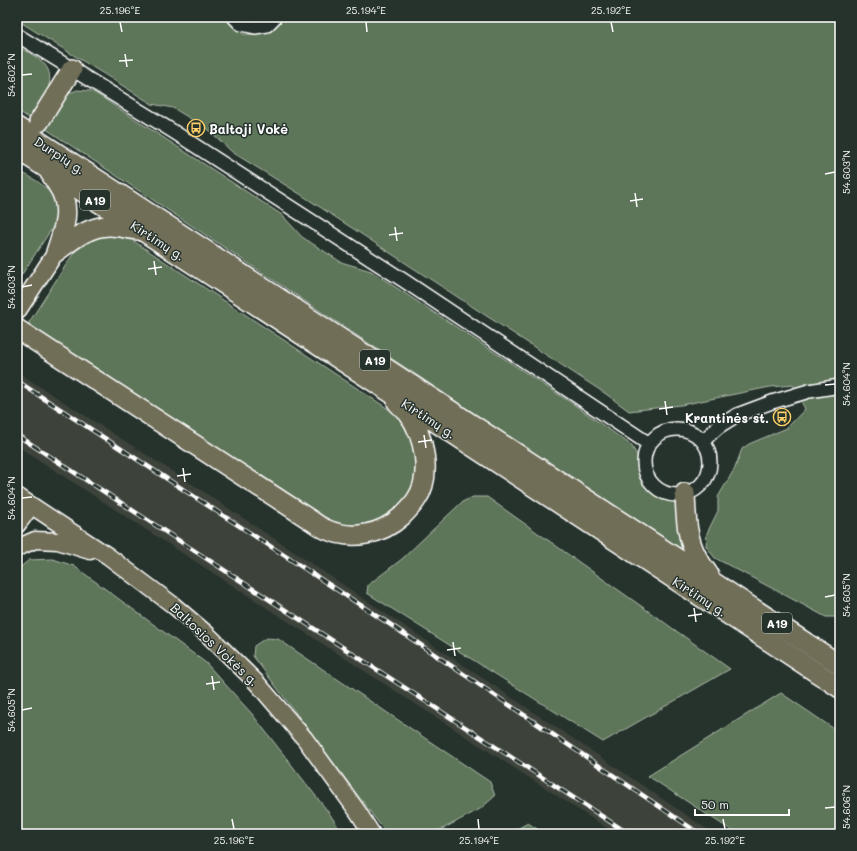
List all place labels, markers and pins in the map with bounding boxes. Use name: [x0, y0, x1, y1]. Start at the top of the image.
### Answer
bus stop icon: Baltoji Vokė: [186, 118, 206, 138]
place label: Baltoji Vokė: [209, 120, 288, 137]
bus stop icon: Krantinės st.: [772, 407, 792, 427]
place label: Krantinės st.: [685, 409, 769, 426]

